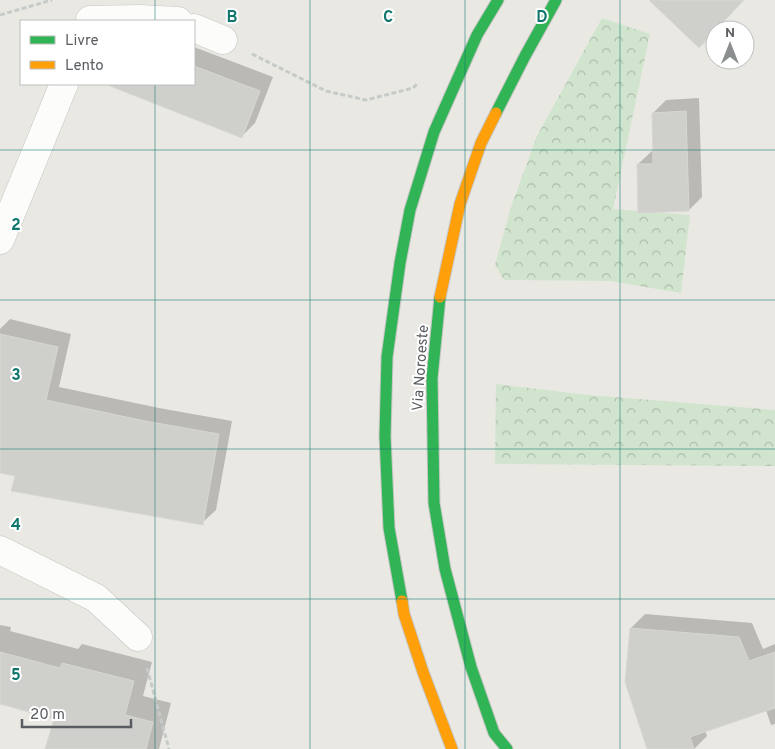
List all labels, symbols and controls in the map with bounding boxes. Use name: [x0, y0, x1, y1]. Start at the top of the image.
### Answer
text: B: [226, 8, 238, 28]
text: C: [383, 8, 393, 28]
text: D: [536, 8, 548, 28]
legend: [20, 20, 195, 85]
north arrow: [705, 20, 755, 70]
text: N: [725, 25, 735, 42]
text: Livre: [65, 32, 99, 51]
text: Lento: [65, 57, 104, 76]
text: 2: [11, 216, 21, 236]
street label: Via Noroeste: [409, 324, 434, 412]
text: 3: [11, 366, 21, 386]
text: 4: [11, 516, 21, 536]
text: 5: [11, 666, 21, 686]
scale bar: [22, 696, 131, 728]
text: 20 m: [30, 706, 65, 725]

